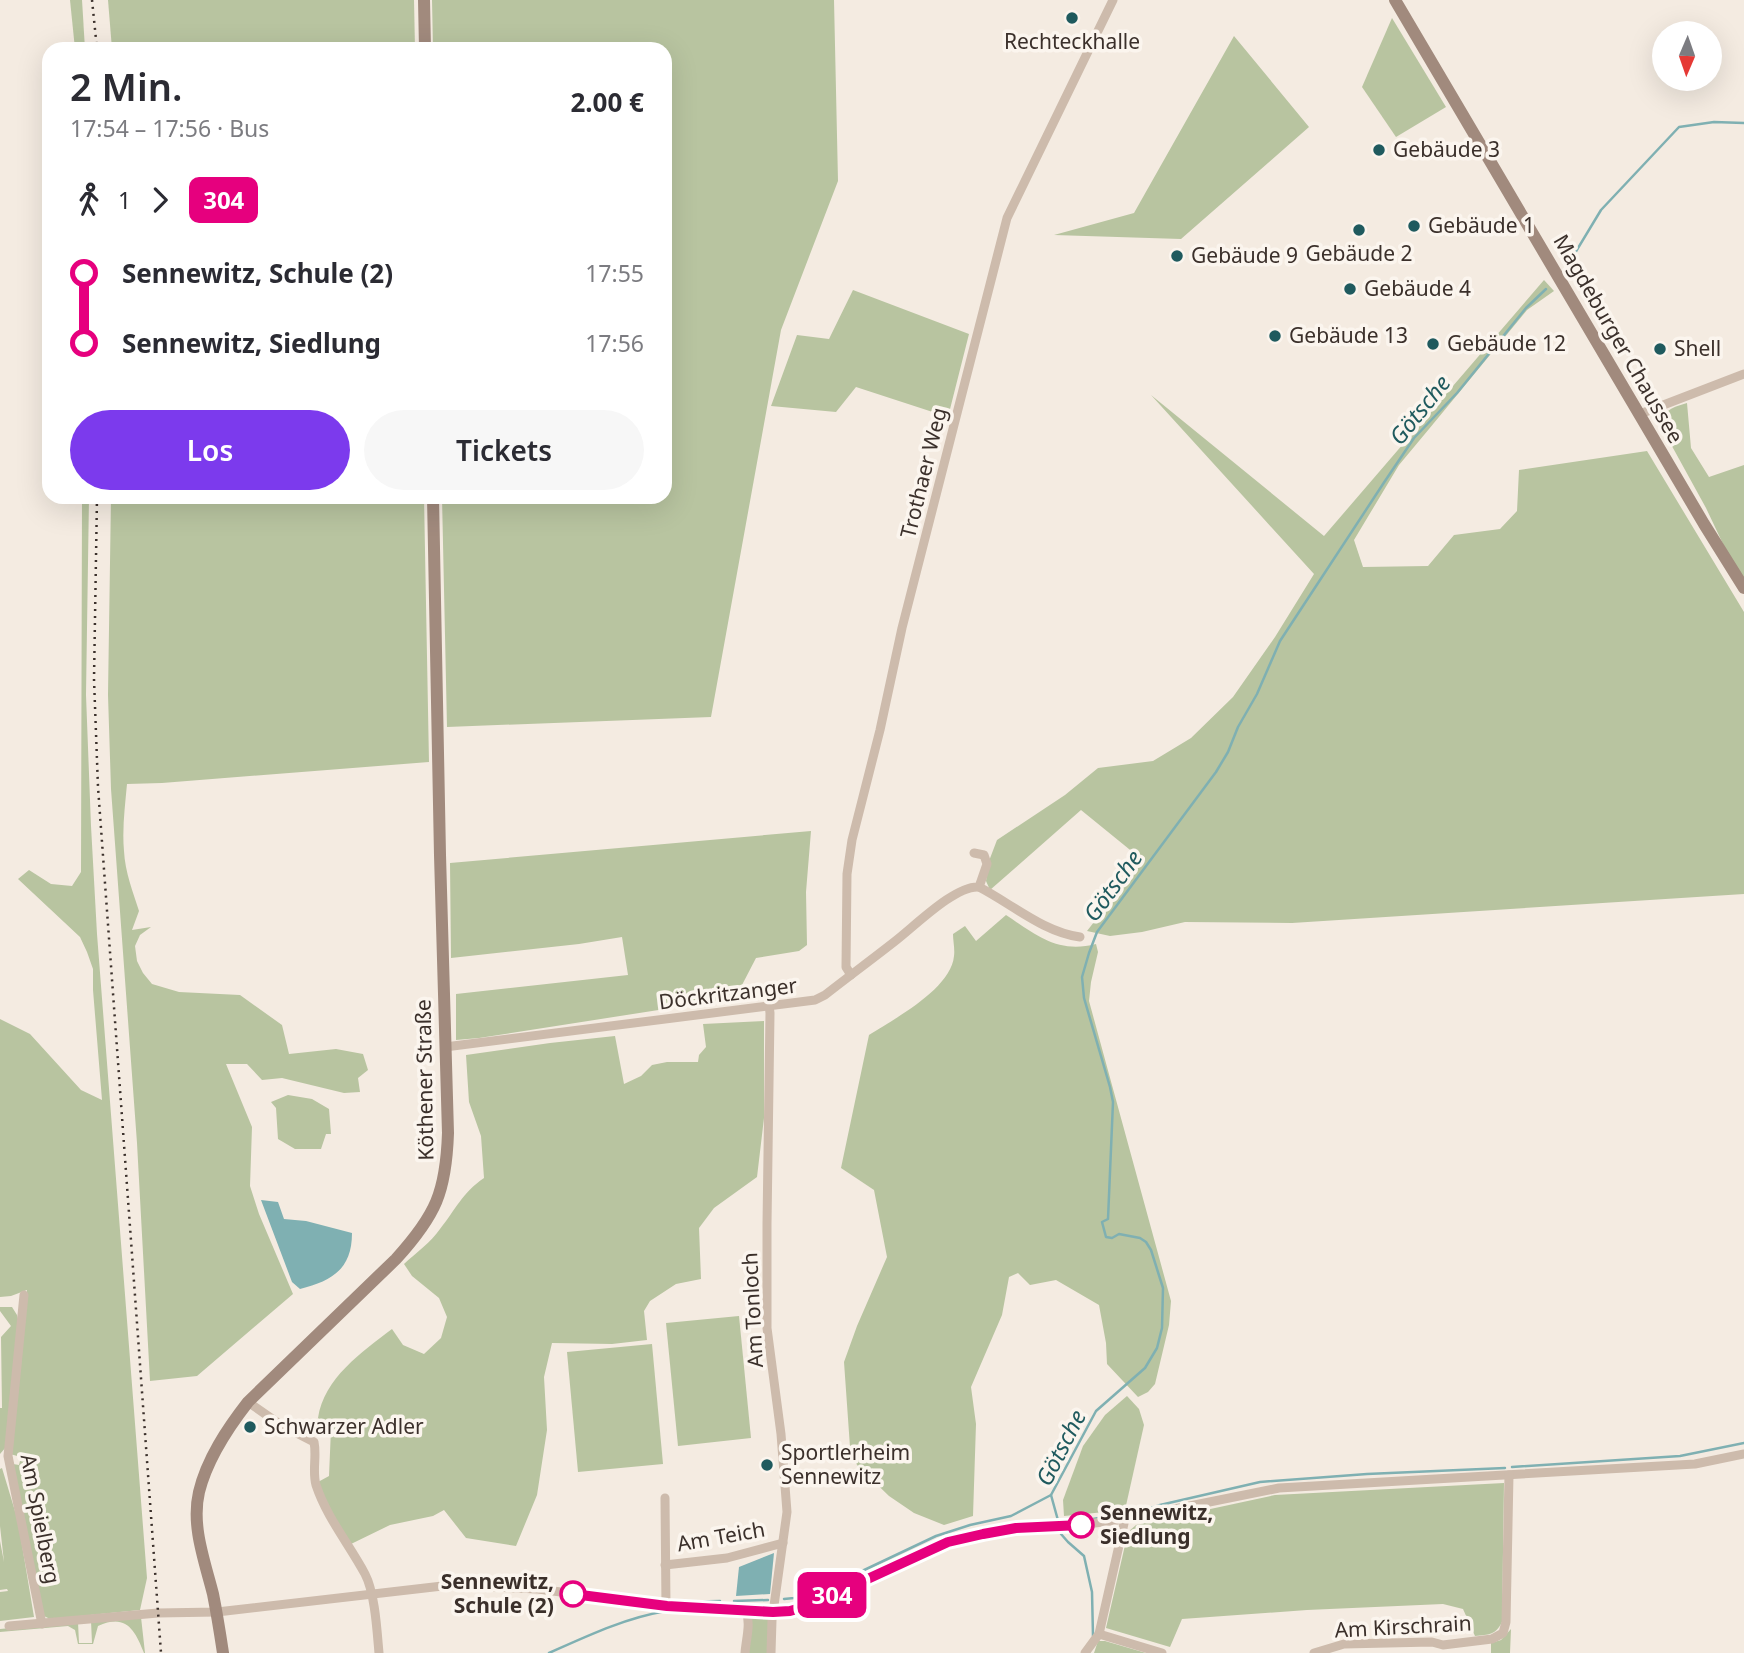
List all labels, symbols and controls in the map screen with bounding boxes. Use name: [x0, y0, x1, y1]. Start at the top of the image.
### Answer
marker: Rechteckhalle: [1064, 10, 1080, 26]
north arrow: [1652, 21, 1722, 91]
map controls: [1652, 21, 1722, 91]
place label: Rechteckhalle: [1004, 27, 1140, 55]
text: 2 Min.: [70, 60, 182, 112]
text: 2.00 €: [570, 84, 644, 120]
text: 17:54 – 17:56 · Bus: [70, 112, 269, 144]
place label: Gebäude 3: [1393, 135, 1500, 163]
marker: Gebäude 3: [1371, 142, 1387, 158]
icon: walk: [70, 181, 108, 219]
icon: forward: [141, 181, 179, 219]
text: 304: [203, 183, 244, 216]
text: 1: [118, 184, 131, 216]
place label: Gebäude 1: [1428, 211, 1535, 239]
marker: Gebäude 1: [1406, 218, 1422, 234]
marker: Gebäude 2: [1351, 222, 1367, 238]
street label: Magdeburger Chaussee: [1548, 229, 1690, 448]
place label: Gebäude 2: [1305, 239, 1413, 267]
place label: Gebäude 9: [1191, 241, 1298, 269]
marker: Gebäude 9: [1169, 248, 1185, 264]
text: Sennewitz, Schule (2): [122, 255, 393, 291]
text: 17:55: [585, 257, 644, 289]
place label: Gebäude 4: [1364, 274, 1471, 302]
marker: Gebäude 4: [1342, 281, 1358, 297]
place label: Gebäude 13: [1289, 321, 1408, 349]
text: Sennewitz, Siedlung: [122, 325, 381, 361]
text: 17:56: [585, 327, 644, 359]
marker: Gebäude 13: [1267, 328, 1283, 344]
place label: Gebäude 12: [1447, 329, 1566, 357]
place label: Shell: [1674, 334, 1721, 362]
marker: Gebäude 12: [1425, 336, 1441, 352]
marker: Shell: [1652, 341, 1668, 357]
water label: Götsche: [1381, 368, 1457, 451]
street label: Trothaer Weg: [893, 404, 953, 541]
button: Los: [70, 410, 350, 490]
button: Tickets: [364, 410, 644, 490]
water label: Götsche: [1075, 843, 1149, 928]
street label: Döckritzanger: [657, 971, 799, 1015]
street label: Köthener Straße: [409, 999, 439, 1161]
street label: Am Tonloch: [735, 1252, 769, 1369]
water label: Götsche: [1027, 1404, 1093, 1491]
place label: Schwarzer Adler: [264, 1412, 424, 1440]
marker: Schwarzer Adler: [242, 1419, 258, 1435]
place label: Sportlerheim Sennewitz: [781, 1438, 910, 1490]
street label: Am Spielberg: [15, 1451, 67, 1586]
marker: Sportlerheim Sennewitz: [759, 1457, 775, 1473]
place label: Sennewitz, Siedlung: [1100, 1498, 1213, 1550]
marker: Sennewitz, Siedlung: [1068, 1512, 1094, 1538]
street label: Am Teich: [675, 1514, 767, 1558]
place label: Sennewitz, Schule (2): [441, 1567, 554, 1619]
line badge: 304: [792, 1572, 872, 1618]
text: 304: [811, 1578, 853, 1611]
marker: Sennewitz, Schule (2): [560, 1581, 586, 1607]
street label: Am Kirschrain: [1334, 1608, 1472, 1644]

